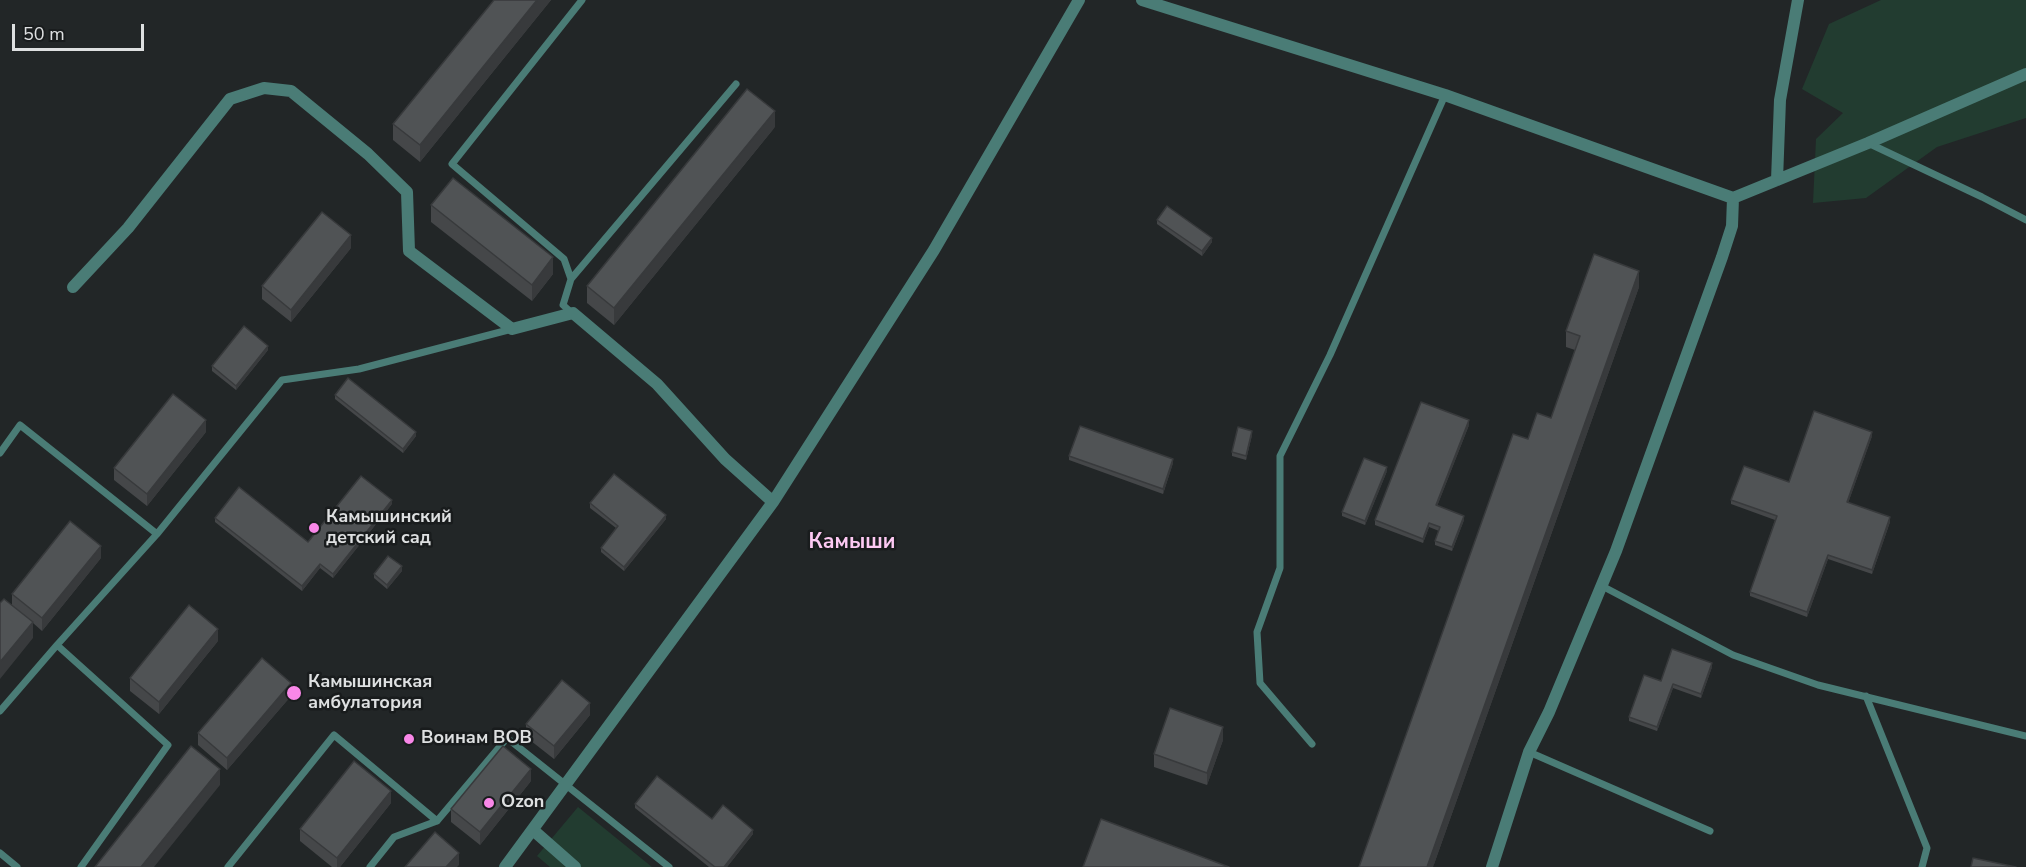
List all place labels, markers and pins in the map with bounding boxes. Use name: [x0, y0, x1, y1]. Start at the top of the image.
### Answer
place label: Камышинский детский сад: [326, 507, 452, 550]
marker: Камышинский детский сад: [307, 521, 321, 535]
place label: Камышинская амбулатория: [308, 672, 432, 714]
marker: Камышинская амбулатория: [285, 684, 303, 702]
place label: Воинам ВОВ: [421, 728, 532, 750]
marker: Воинам ВОВ: [402, 732, 416, 746]
place label: Ozon: [501, 792, 544, 814]
marker: Ozon: [482, 796, 496, 810]

